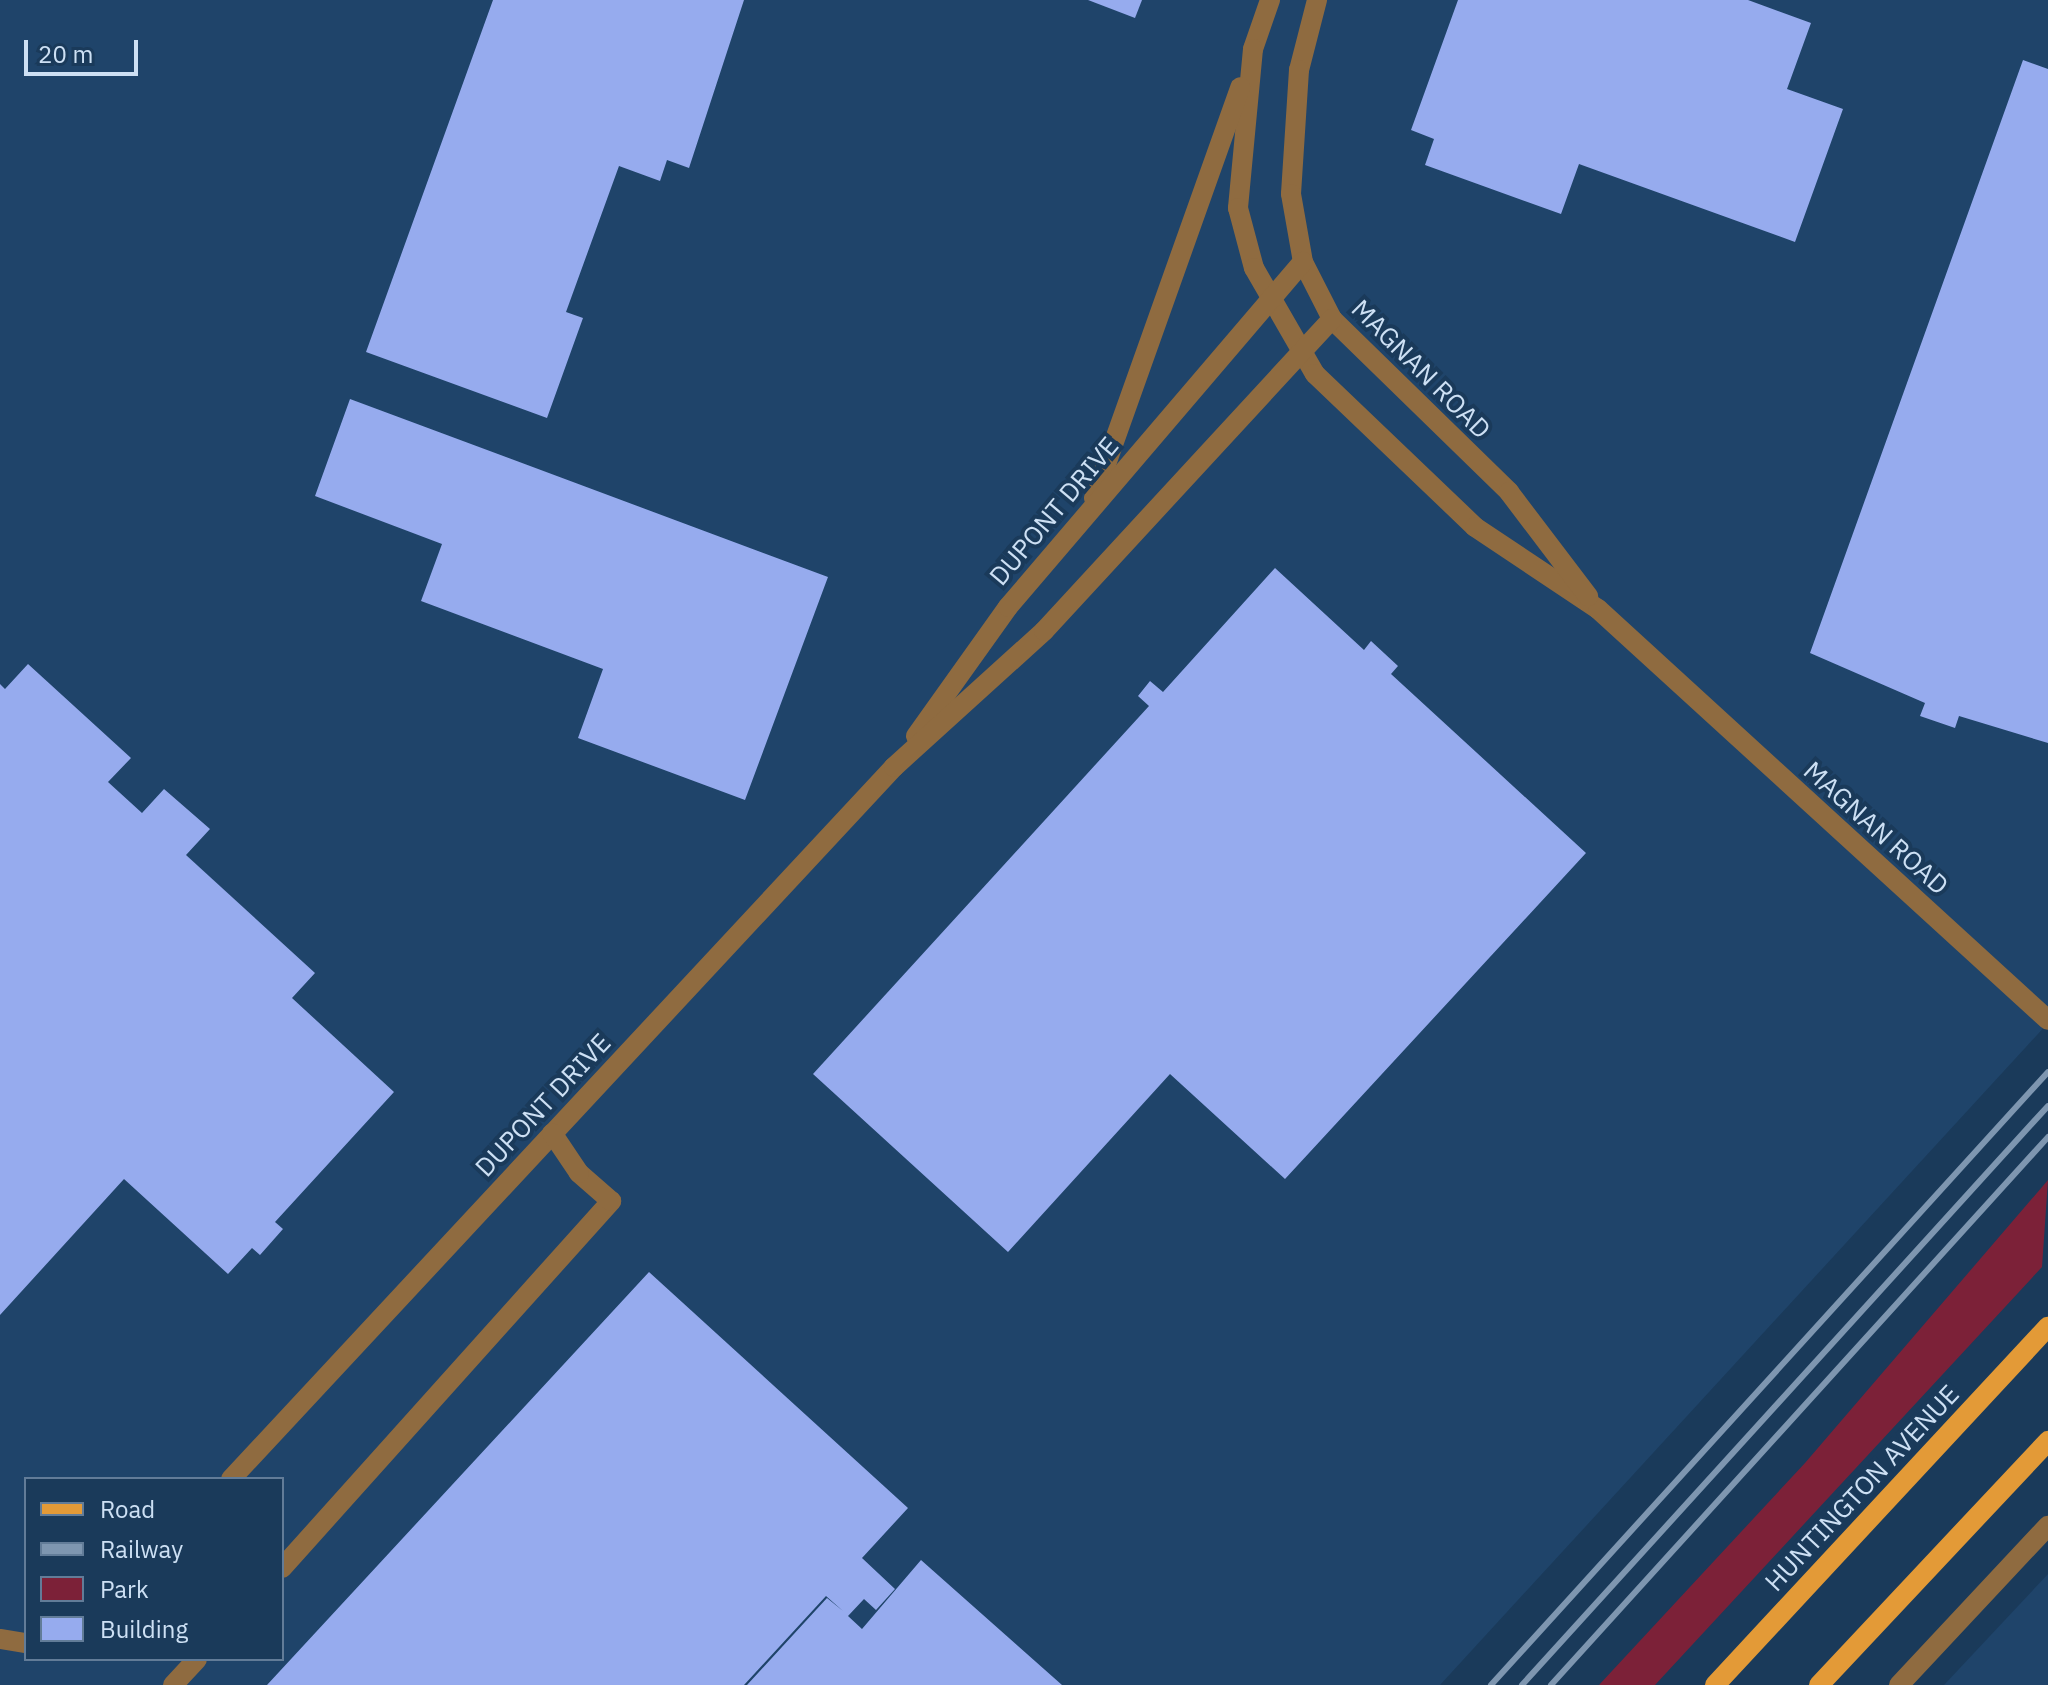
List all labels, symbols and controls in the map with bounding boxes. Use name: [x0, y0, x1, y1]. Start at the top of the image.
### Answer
scale bar: [28, 24, 142, 74]
text: 20 m: [38, 38, 93, 70]
street label: MAGNAN ROAD: [1345, 293, 1497, 445]
street label: DUPONT DRIVE: [983, 430, 1125, 592]
street label: MAGNAN ROAD: [1797, 755, 1955, 901]
street label: DUPONT DRIVE: [469, 1027, 617, 1183]
street label: HUNTINGTON AVENUE: [1759, 1379, 1965, 1597]
legend: [24, 1477, 284, 1661]
text: Road: [100, 1493, 155, 1525]
text: Railway: [100, 1533, 183, 1565]
text: Park: [100, 1573, 149, 1605]
text: Building: [100, 1613, 188, 1645]

